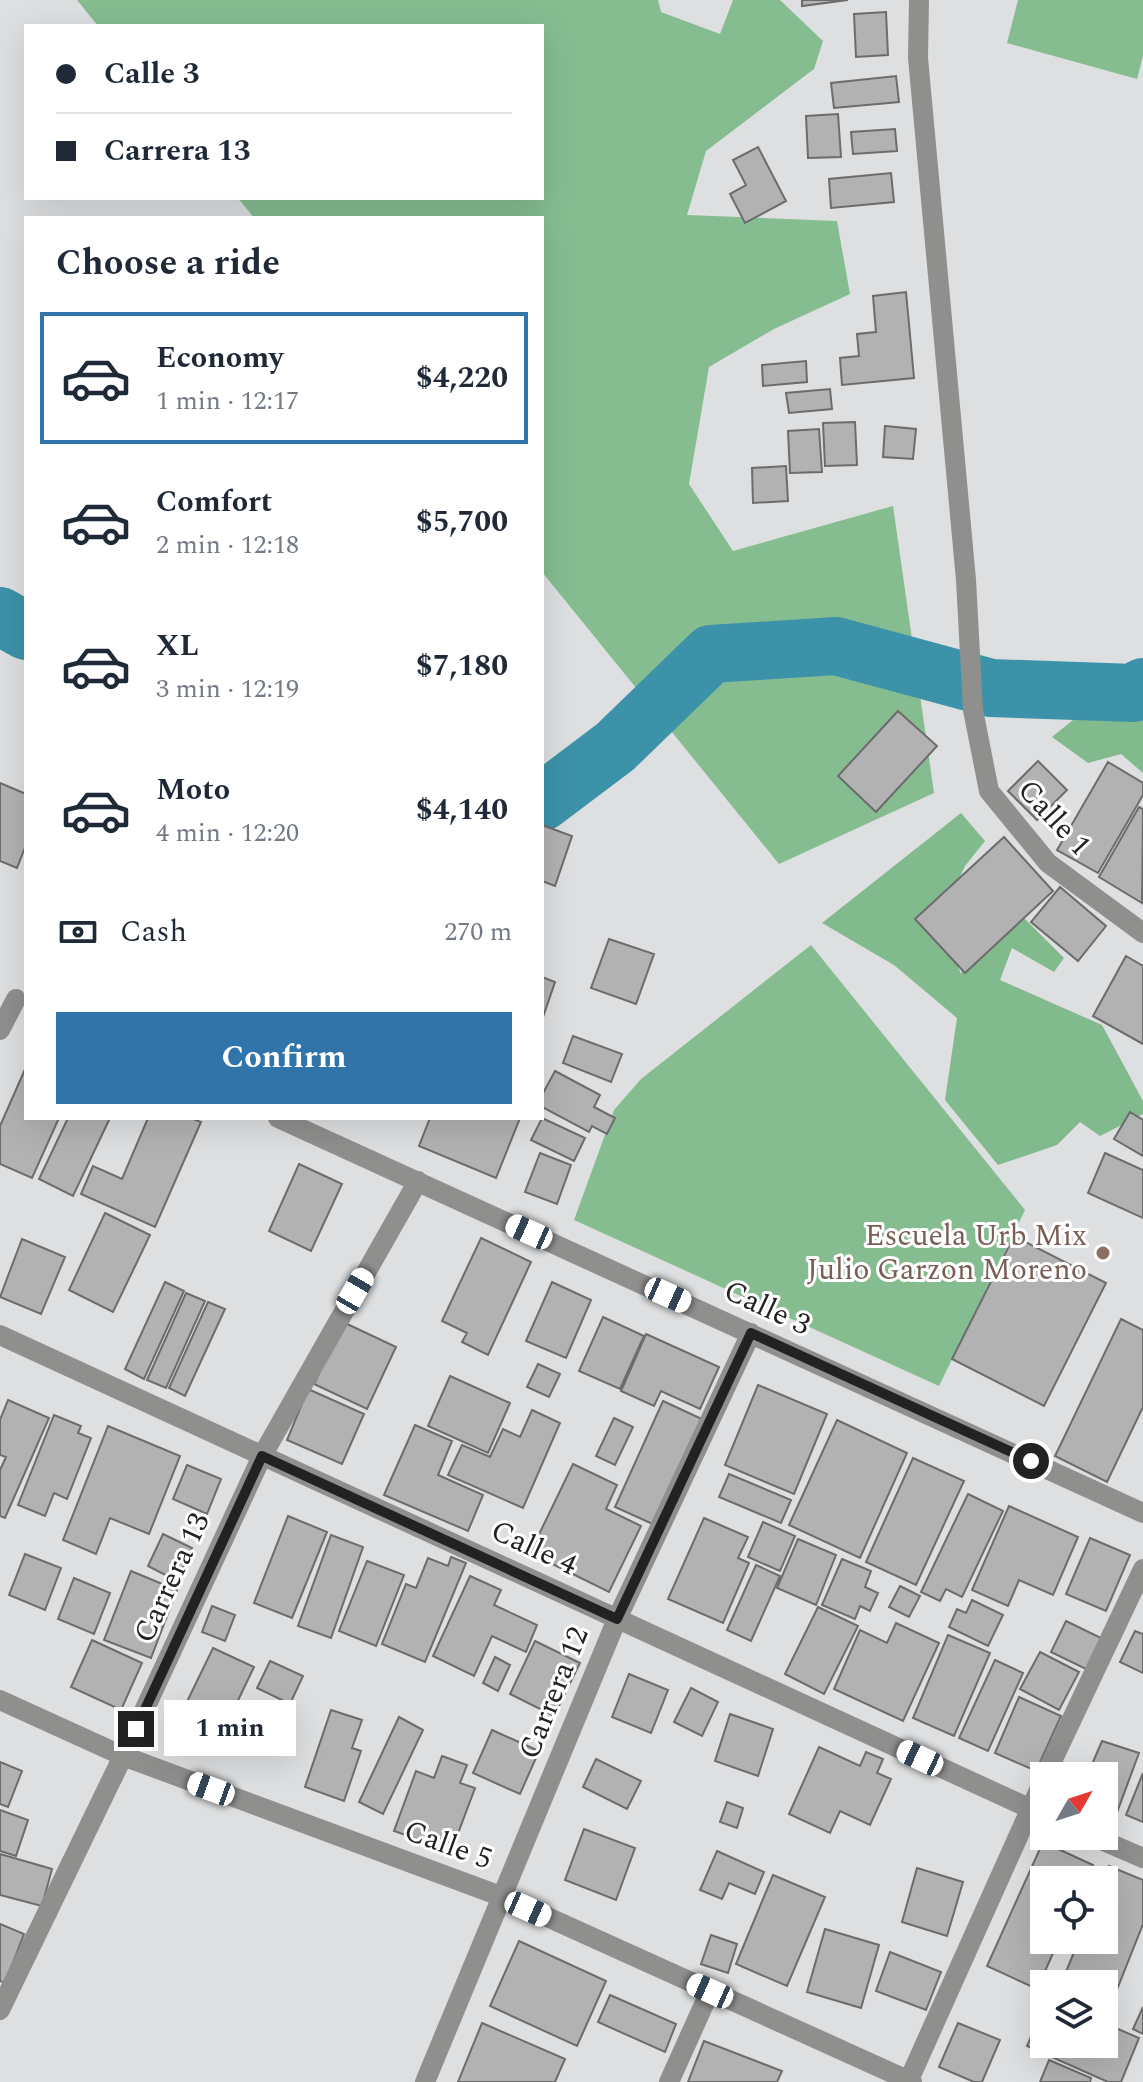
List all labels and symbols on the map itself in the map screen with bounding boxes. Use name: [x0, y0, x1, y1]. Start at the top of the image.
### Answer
street label: Calle 1: [1006, 769, 1102, 867]
car: [502, 1211, 556, 1253]
place label: Escuela Urb Mix Julio Garzon Moreno: [807, 1213, 1087, 1293]
marker: Escuela Urb Mix Julio Garzon Moreno: [1094, 1244, 1112, 1262]
car: [333, 1264, 377, 1318]
street label: Calle 3: [716, 1268, 818, 1348]
car: [641, 1274, 695, 1316]
route start: [1013, 1443, 1049, 1479]
street label: Carrera 13: [122, 1505, 222, 1651]
street label: Calle 4: [483, 1508, 585, 1588]
street label: Carrera 12: [507, 1620, 601, 1766]
callout: 1 min: [164, 1701, 296, 1757]
route end: [118, 1711, 154, 1747]
car: [893, 1737, 947, 1779]
north arrow: [1030, 1762, 1118, 1850]
car: [184, 1770, 238, 1808]
street label: Calle 5: [397, 1808, 499, 1882]
car: [501, 1888, 555, 1930]
car: [683, 1970, 737, 2012]

